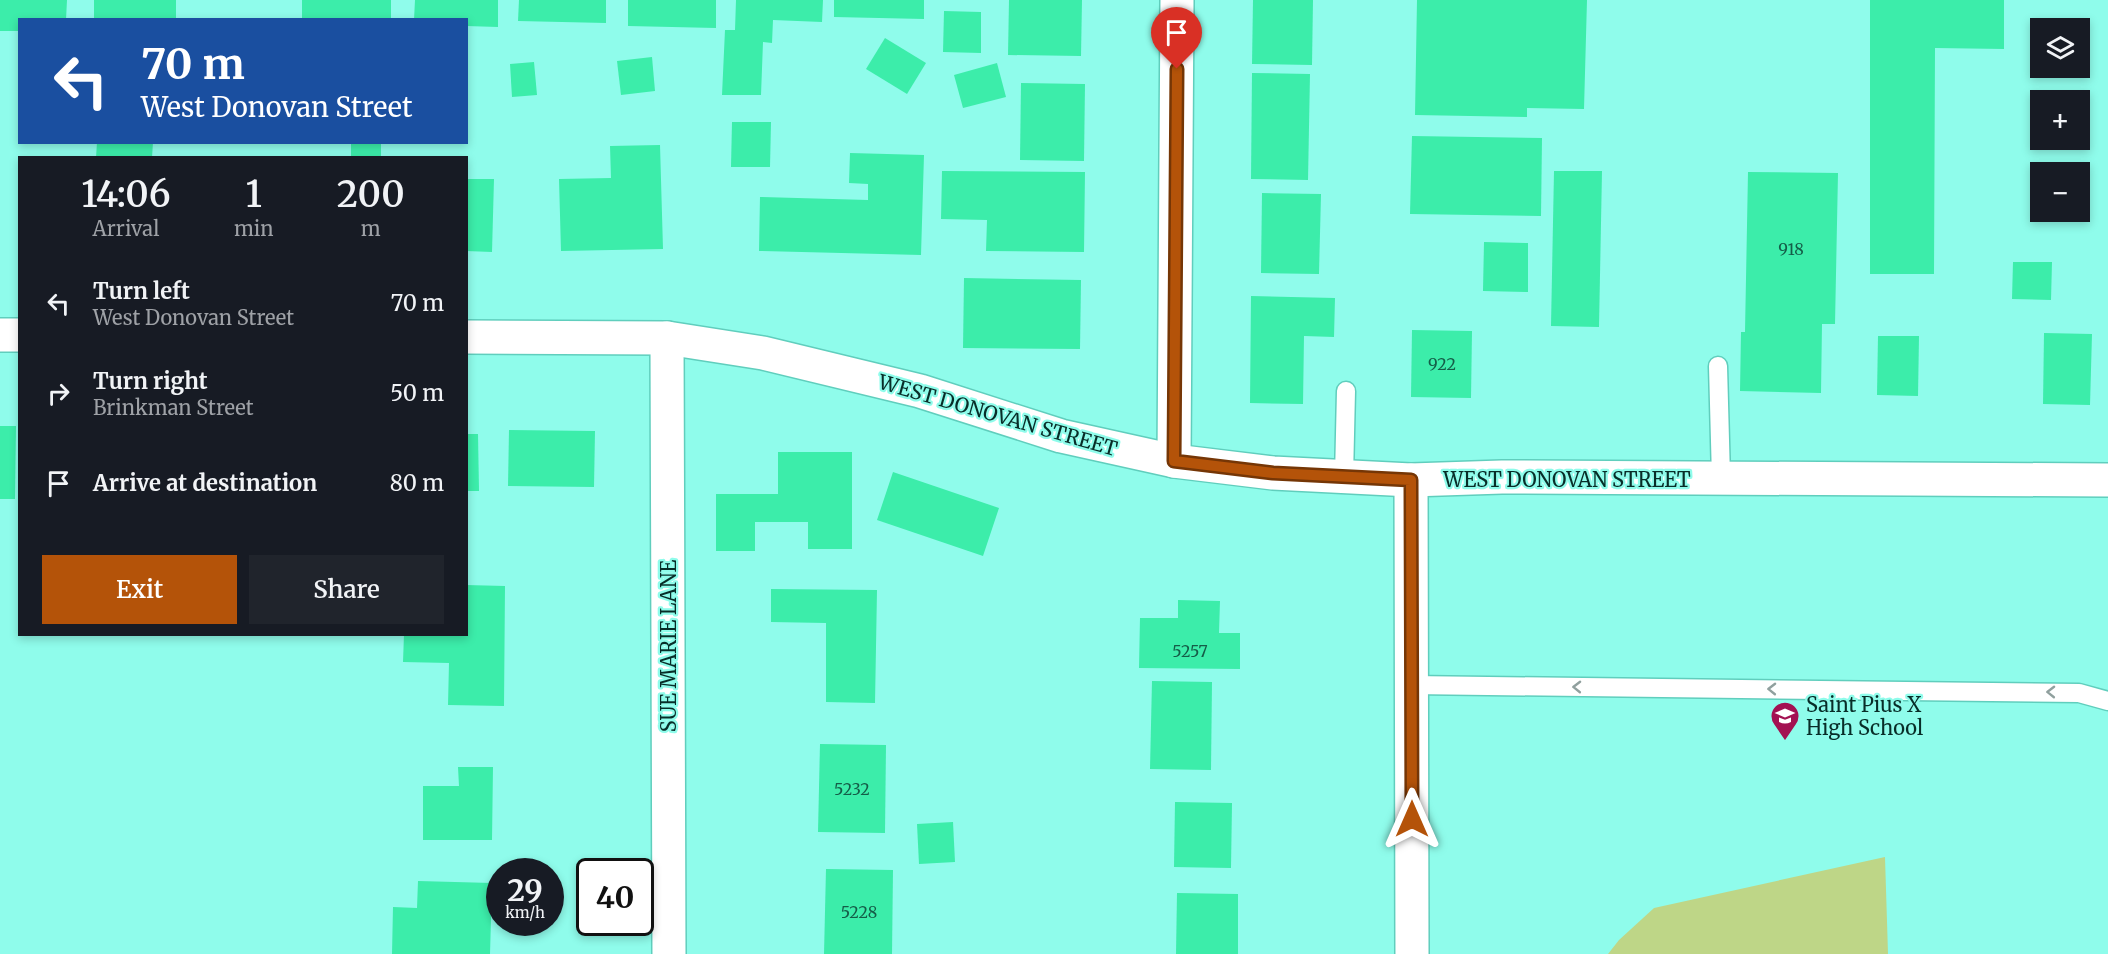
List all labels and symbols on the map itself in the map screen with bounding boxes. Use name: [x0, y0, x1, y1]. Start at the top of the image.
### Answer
pin: [1151, 7, 1202, 69]
house number: 918: [1778, 239, 1804, 259]
house number: 922: [1428, 354, 1456, 374]
street label: WEST DONOVAN STREET: [875, 369, 1121, 461]
street label: WEST DONOVAN STREET: [1442, 467, 1691, 492]
street label: SUE MARIE LANE: [656, 559, 681, 732]
house number: 5257: [1172, 641, 1208, 661]
one-way arrow: [1572, 681, 1581, 693]
one-way arrow: [1767, 683, 1776, 695]
one-way arrow: [2046, 686, 2055, 698]
place label: Saint Pius X High School: [1806, 692, 1923, 740]
school or university icon: Saint Pius X High School: [1769, 700, 1801, 742]
house number: 5232: [834, 779, 870, 799]
position arrow: [1380, 787, 1444, 851]
speed limit sign: 40: [576, 858, 654, 936]
house number: 5228: [841, 902, 877, 922]

